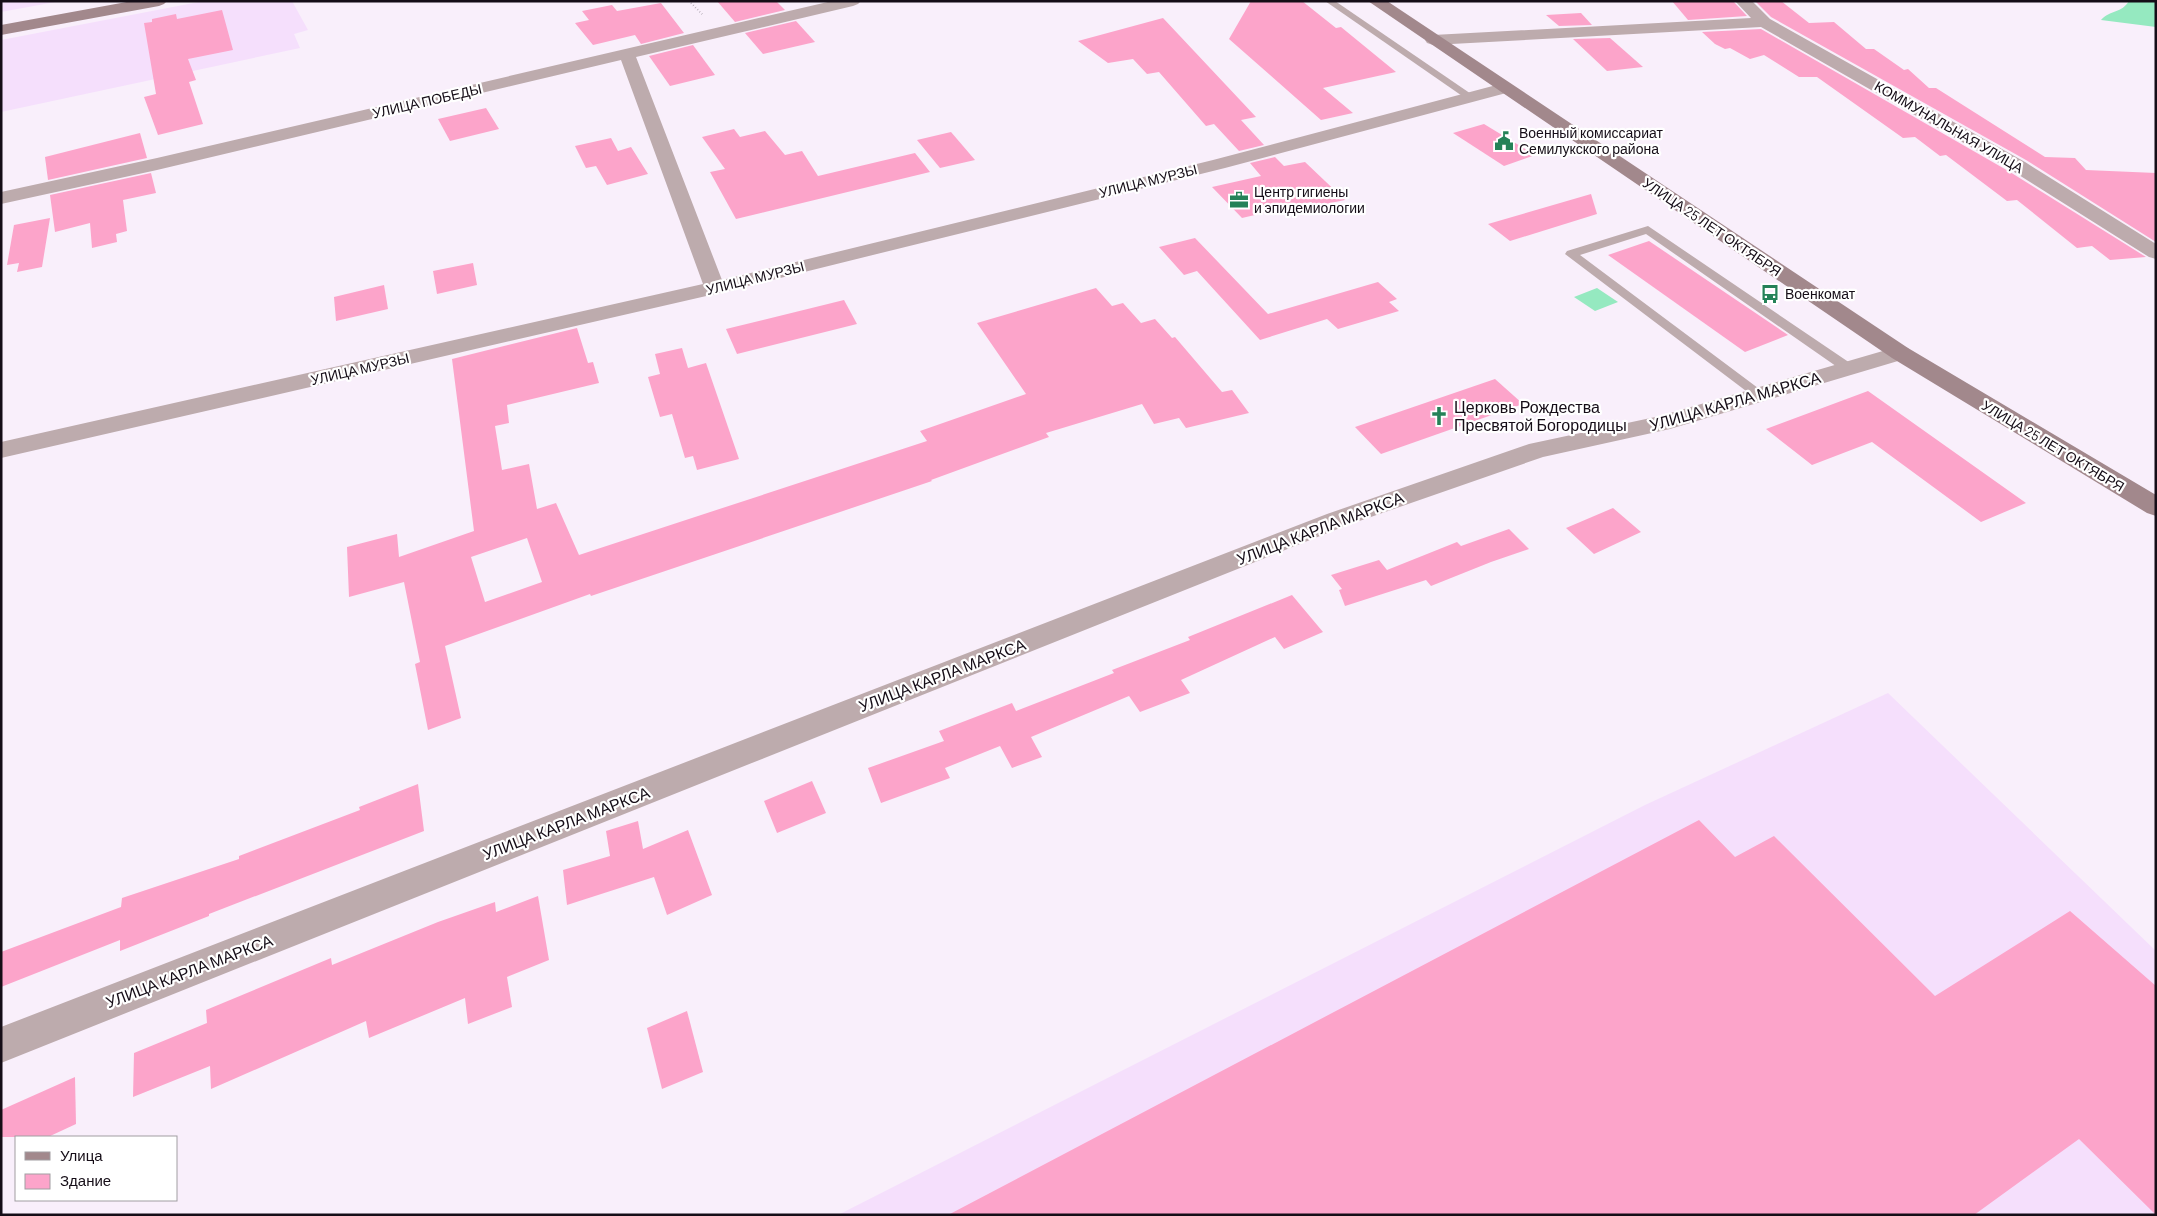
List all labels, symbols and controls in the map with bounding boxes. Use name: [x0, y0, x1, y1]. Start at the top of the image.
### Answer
street label: КОММУНАЛЬНАЯ УЛИЦА: [1872, 77, 2027, 177]
street label: УЛИЦА ПОБЕДЫ: [371, 80, 483, 121]
place label: Военный комиссариат Семилукского района: [1519, 124, 1663, 157]
public building icon: Военный комиссариат Семилукского района: [1493, 130, 1515, 152]
street label: УЛИЦА МУРЗЫ: [1097, 160, 1199, 201]
street label: УЛИЦА 25 ЛЕТ ОКТЯБРЯ: [1640, 174, 1785, 279]
place label: Центр гигиены и эпидемиологии: [1254, 183, 1365, 216]
office icon: Центр гигиены и эпидемиологии: [1228, 189, 1250, 211]
street label: УЛИЦА МУРЗЫ: [704, 257, 806, 298]
bus stop icon: Военкомат: [1759, 283, 1781, 305]
place label: Военкомат: [1785, 285, 1856, 302]
street label: УЛИЦА МУРЗЫ: [309, 349, 411, 388]
street label: УЛИЦА КАРЛА МАРКСА: [1647, 367, 1823, 434]
street label: УЛИЦА 25 ЛЕТ ОКТЯБРЯ: [1979, 396, 2128, 495]
place label: Церковь Рождества Пресвятой Богородицы: [1454, 397, 1627, 434]
church icon: Церковь Рождества Пресвятой Богородицы: [1428, 405, 1450, 427]
street label: УЛИЦА КАРЛА МАРКСА: [1234, 487, 1406, 568]
street label: УЛИЦА КАРЛА МАРКСА: [856, 634, 1028, 715]
street label: УЛИЦА КАРЛА МАРКСА: [480, 782, 652, 863]
street label: УЛИЦА КАРЛА МАРКСА: [103, 930, 275, 1011]
legend: [15, 1136, 178, 1201]
text: Улица: [60, 1146, 103, 1164]
text: Здание: [60, 1171, 111, 1189]

